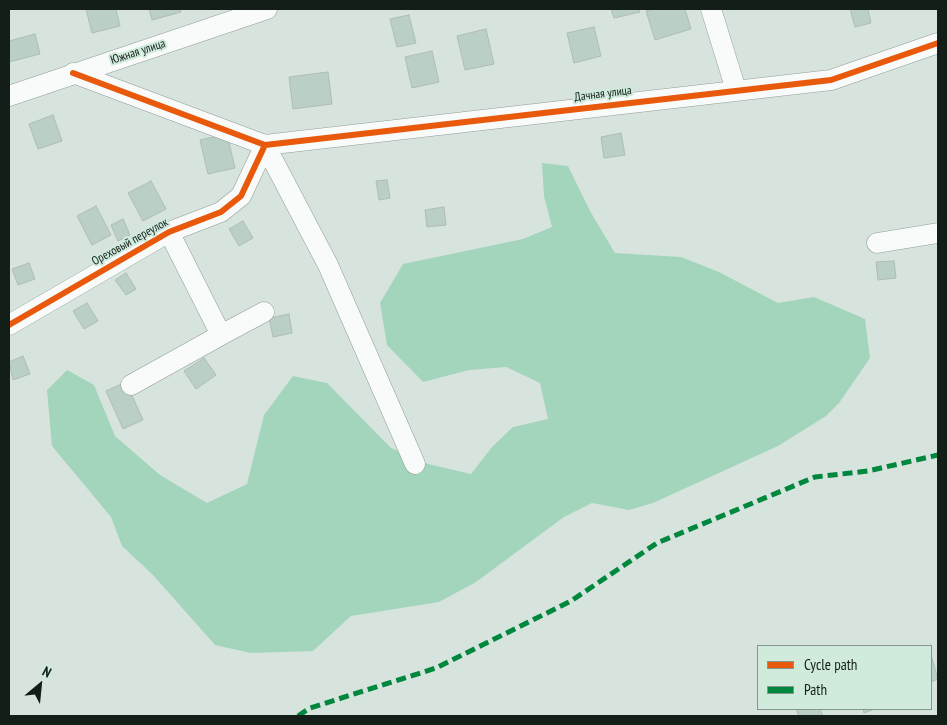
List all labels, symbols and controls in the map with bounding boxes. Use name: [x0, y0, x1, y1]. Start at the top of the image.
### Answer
street label: Южная улица: [109, 36, 167, 68]
street label: Дачная улица: [573, 83, 633, 105]
street label: Ореховый переулок: [89, 215, 171, 269]
legend: [757, 645, 932, 710]
text: Cycle path: [804, 655, 857, 674]
north arrow: [15, 660, 65, 710]
text: N: [39, 662, 55, 681]
text: Path: [804, 680, 827, 699]

